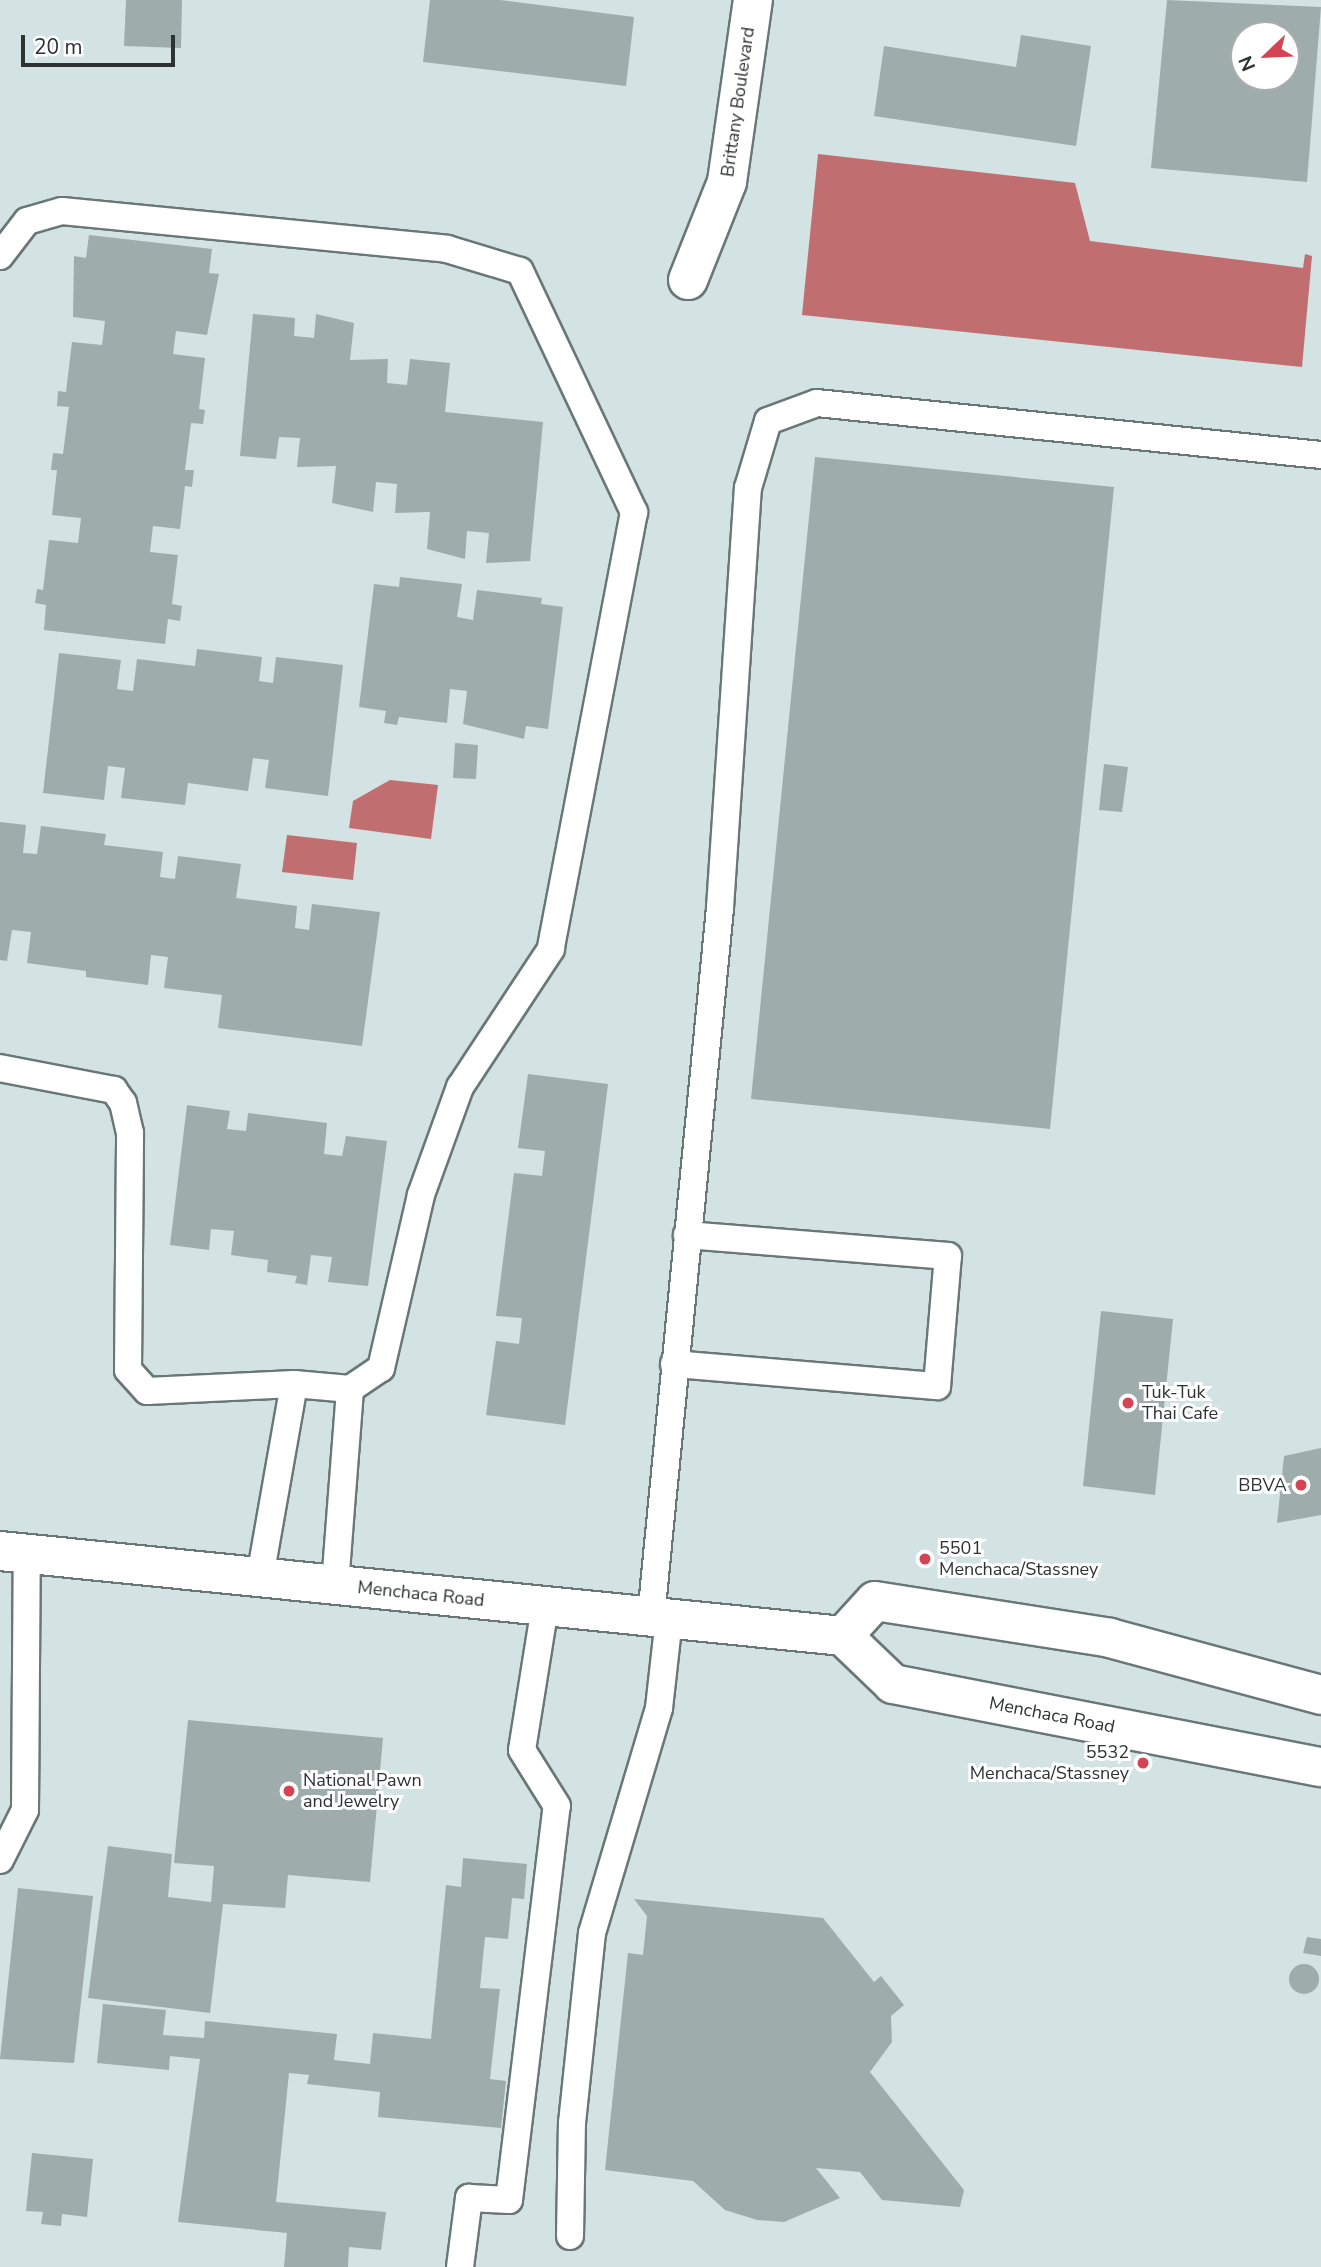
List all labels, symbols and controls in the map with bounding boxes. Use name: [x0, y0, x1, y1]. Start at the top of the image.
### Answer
scale bar: [24, 21, 178, 65]
north arrow: [1230, 21, 1300, 91]
street label: Brittany Boulevard: [717, 26, 759, 178]
text: 20 m: [34, 33, 83, 61]
text: N: [1233, 52, 1262, 75]
place label: Tuk-Tuk Thai Cafe: [1142, 1382, 1218, 1424]
marker: Tuk-Tuk Thai Cafe: [1120, 1395, 1136, 1411]
place label: BBVA: [1238, 1474, 1287, 1496]
marker: BBVA: [1293, 1477, 1309, 1493]
place label: 5501 Menchaca/Stassney: [939, 1538, 1098, 1580]
marker: 5501 Menchaca/Stassney: [917, 1551, 933, 1567]
street label: Menchaca Road: [356, 1577, 486, 1611]
street label: Menchaca Road: [987, 1692, 1117, 1738]
place label: 5532 Menchaca/Stassney: [970, 1742, 1129, 1784]
marker: 5532 Menchaca/Stassney: [1135, 1755, 1151, 1771]
place label: National Pawn and Jewelry: [303, 1770, 422, 1812]
marker: National Pawn and Jewelry: [281, 1783, 297, 1799]

